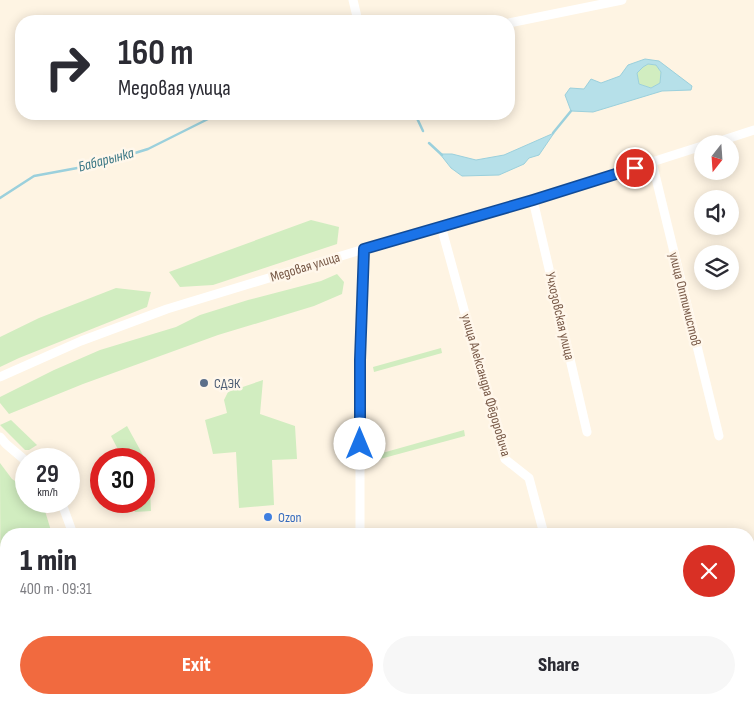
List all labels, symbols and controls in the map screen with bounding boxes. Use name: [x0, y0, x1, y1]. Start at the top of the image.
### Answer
text: 160 m: [118, 32, 194, 75]
icon: right: [35, 35, 100, 100]
text: Медовая улица: [118, 75, 231, 102]
north arrow: [694, 135, 739, 180]
map controls: [694, 135, 739, 290]
water label: Бабарынка: [76, 143, 136, 177]
pin: [614, 147, 656, 189]
icon: arrive: [621, 154, 649, 182]
button: sound: [694, 190, 739, 235]
button: layers: [694, 245, 739, 290]
street label: Медовая улица: [268, 248, 342, 286]
street label: улица Оптимистов: [665, 250, 705, 348]
street label: Учхозовская улица: [542, 270, 578, 362]
street label: улица Александра Фёдоровича: [457, 312, 515, 458]
place label: СДЭК: [214, 375, 241, 392]
marker: СДЭК: [198, 377, 210, 389]
position arrow: [333, 417, 385, 469]
speed limit sign: 30: [90, 448, 155, 513]
text: 29: [36, 459, 59, 490]
text: km/h: [37, 485, 58, 500]
place label: Ozon: [278, 509, 302, 526]
marker: Ozon: [262, 511, 274, 523]
text: 1 min: [20, 543, 77, 579]
button: close: [683, 545, 735, 597]
text: 400 m · 09:31: [20, 580, 92, 599]
button: Exit: [20, 636, 373, 694]
button: Share: [383, 636, 735, 694]

